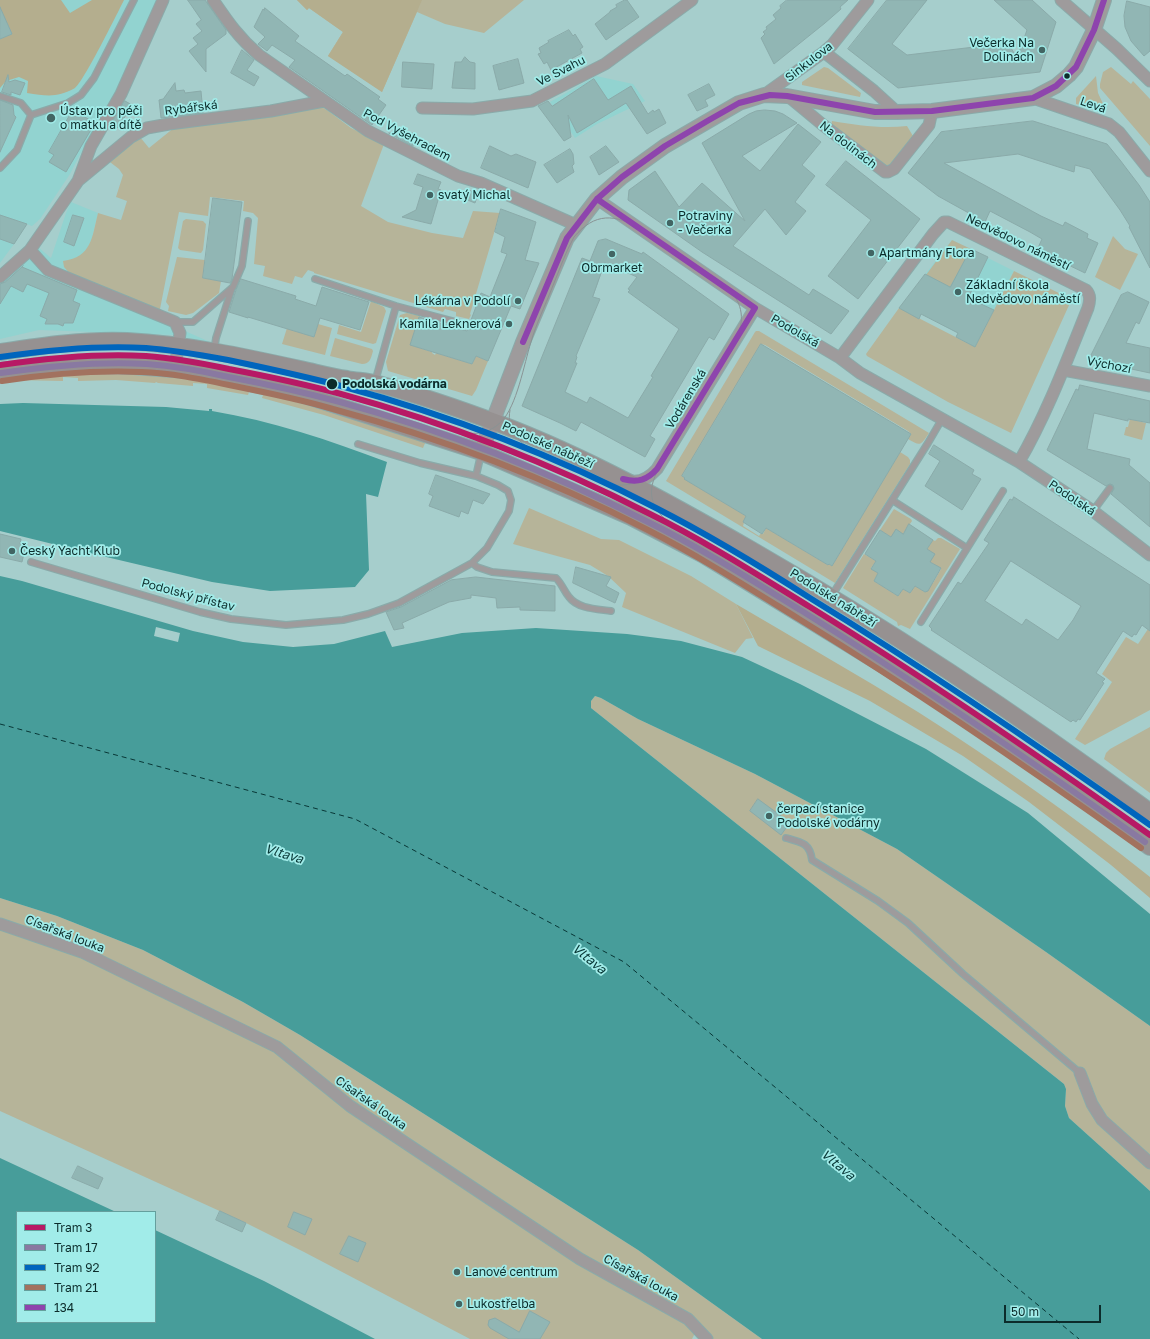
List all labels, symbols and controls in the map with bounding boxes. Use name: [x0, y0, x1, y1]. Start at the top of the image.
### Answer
place label: Večerka Na Dolinách: [969, 36, 1034, 64]
street label: Sinkulova: [782, 39, 836, 85]
marker: Večerka Na Dolinách: [1037, 45, 1047, 55]
street label: Ve Svahu: [534, 53, 588, 89]
unlabelled marker: [1062, 71, 1072, 81]
street label: Levá: [1078, 94, 1108, 116]
street label: Rybářská: [164, 98, 218, 118]
place label: Ústav pro péči o matku a dítě: [60, 104, 142, 132]
street label: Pod Vyšehradem: [361, 106, 453, 164]
marker: Ústav pro péči o matku a dítě: [45, 112, 57, 124]
street label: Na dolinách: [817, 118, 879, 172]
place label: svatý Michal: [438, 188, 510, 202]
marker: svatý Michal: [425, 190, 435, 200]
place label: Potraviny - Večerka: [678, 209, 733, 237]
street label: Nedvědovo náměstí: [964, 211, 1072, 273]
marker: Potraviny - Večerka: [665, 218, 675, 228]
place label: Apartmány Flora: [879, 246, 975, 260]
marker: Apartmány Flora: [866, 248, 876, 258]
marker: Obrmarket: [607, 249, 617, 259]
place label: Obrmarket: [581, 261, 643, 275]
place label: Základní škola Nedvědovo náměstí: [966, 278, 1080, 306]
marker: Základní škola Nedvědovo náměstí: [953, 287, 963, 297]
place label: Lékárna v Podolí: [415, 294, 510, 308]
marker: Lékárna v Podolí: [513, 296, 523, 306]
street label: Podolská: [768, 311, 822, 351]
place label: Kamila Leknerová: [399, 317, 501, 331]
marker: Kamila Leknerová: [504, 319, 514, 329]
street label: Výchozí: [1086, 354, 1132, 376]
street label: Vodárenská: [662, 366, 710, 432]
marker: Podolská vodárna: [325, 377, 339, 391]
place label: Podolská vodárna: [342, 377, 447, 391]
street label: Podolské nábřeží: [500, 418, 596, 472]
street label: Podolská: [1046, 477, 1098, 519]
place label: Český Yacht Klub: [20, 544, 120, 558]
marker: Český Yacht Klub: [7, 546, 17, 556]
street label: Podolské nábřeží: [787, 566, 879, 630]
street label: Podolský přístav: [140, 576, 236, 614]
place label: čerpací stanice Podolské vodárny: [777, 802, 880, 830]
marker: čerpací stanice Podolské vodárny: [764, 811, 774, 821]
water label: Vltava: [263, 841, 305, 867]
street label: Císařská louka: [23, 912, 107, 956]
water label: Vltava: [569, 941, 609, 977]
street label: Císařská louka: [333, 1073, 409, 1133]
water label: Vltava: [818, 1146, 858, 1184]
legend: [16, 1211, 156, 1323]
text: Tram 3: [54, 1220, 92, 1235]
text: Tram 17: [54, 1240, 98, 1255]
street label: Císařská louka: [601, 1251, 681, 1305]
text: Tram 92: [54, 1260, 100, 1275]
place label: Lanové centrum: [465, 1265, 558, 1279]
marker: Lanové centrum: [452, 1267, 462, 1277]
text: Tram 21: [54, 1280, 98, 1295]
place label: Lukostřelba: [467, 1297, 535, 1311]
scale bar: [1006, 1297, 1103, 1323]
marker: Lukostřelba: [454, 1299, 464, 1309]
text: 134: [54, 1300, 74, 1315]
text: 50 m: [1011, 1304, 1039, 1319]

